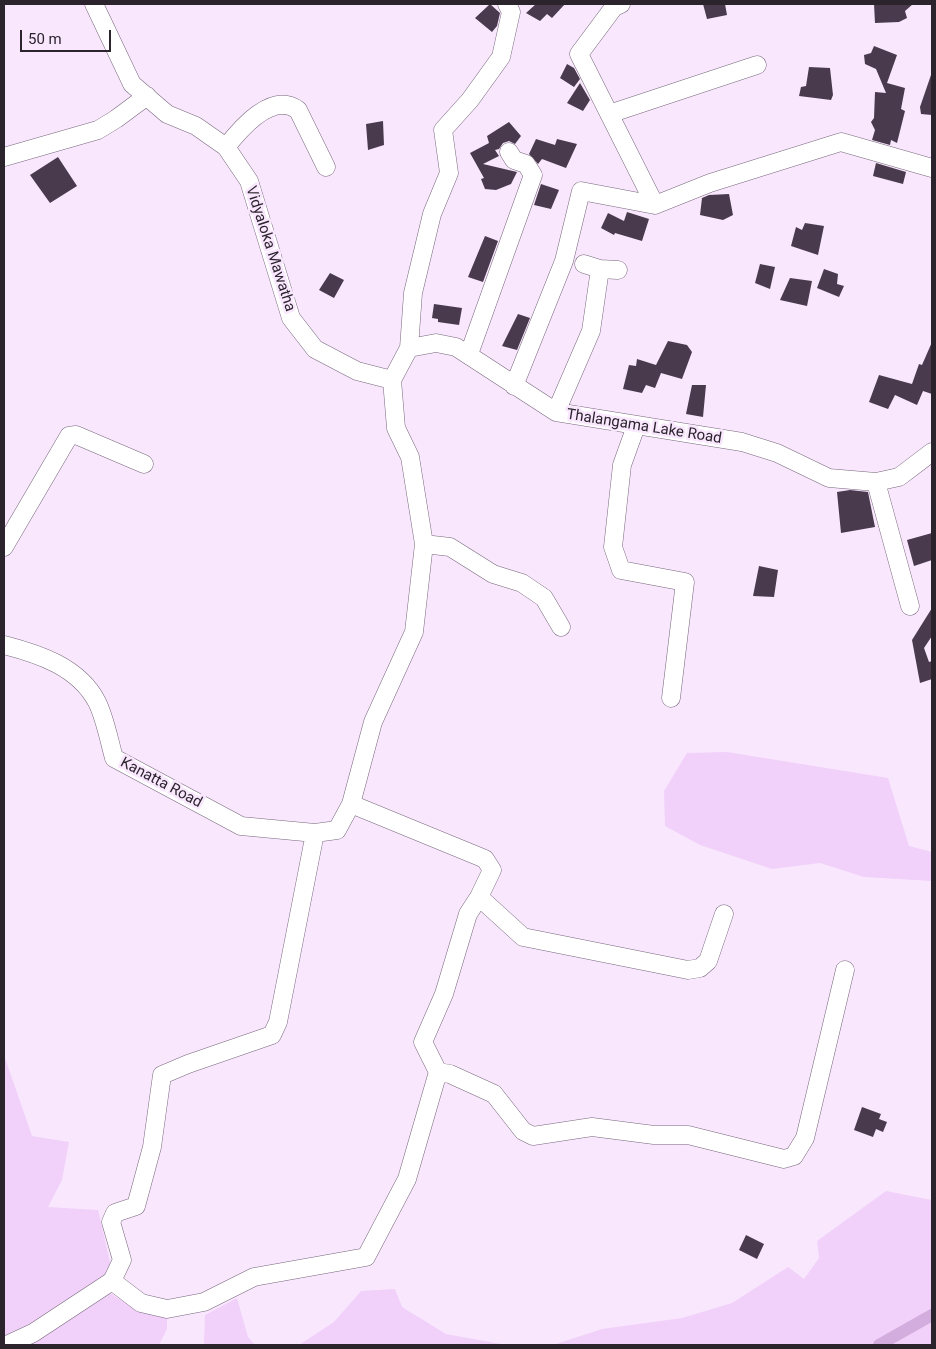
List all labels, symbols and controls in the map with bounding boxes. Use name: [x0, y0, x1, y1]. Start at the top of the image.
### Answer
scale bar: [22, 20, 114, 52]
text: 50 m: [28, 30, 62, 48]
street label: Vidyaloka Mawatha: [241, 184, 299, 314]
street label: Thalangama Lake Road: [565, 406, 723, 448]
street label: Kanatta Road: [117, 754, 205, 812]

